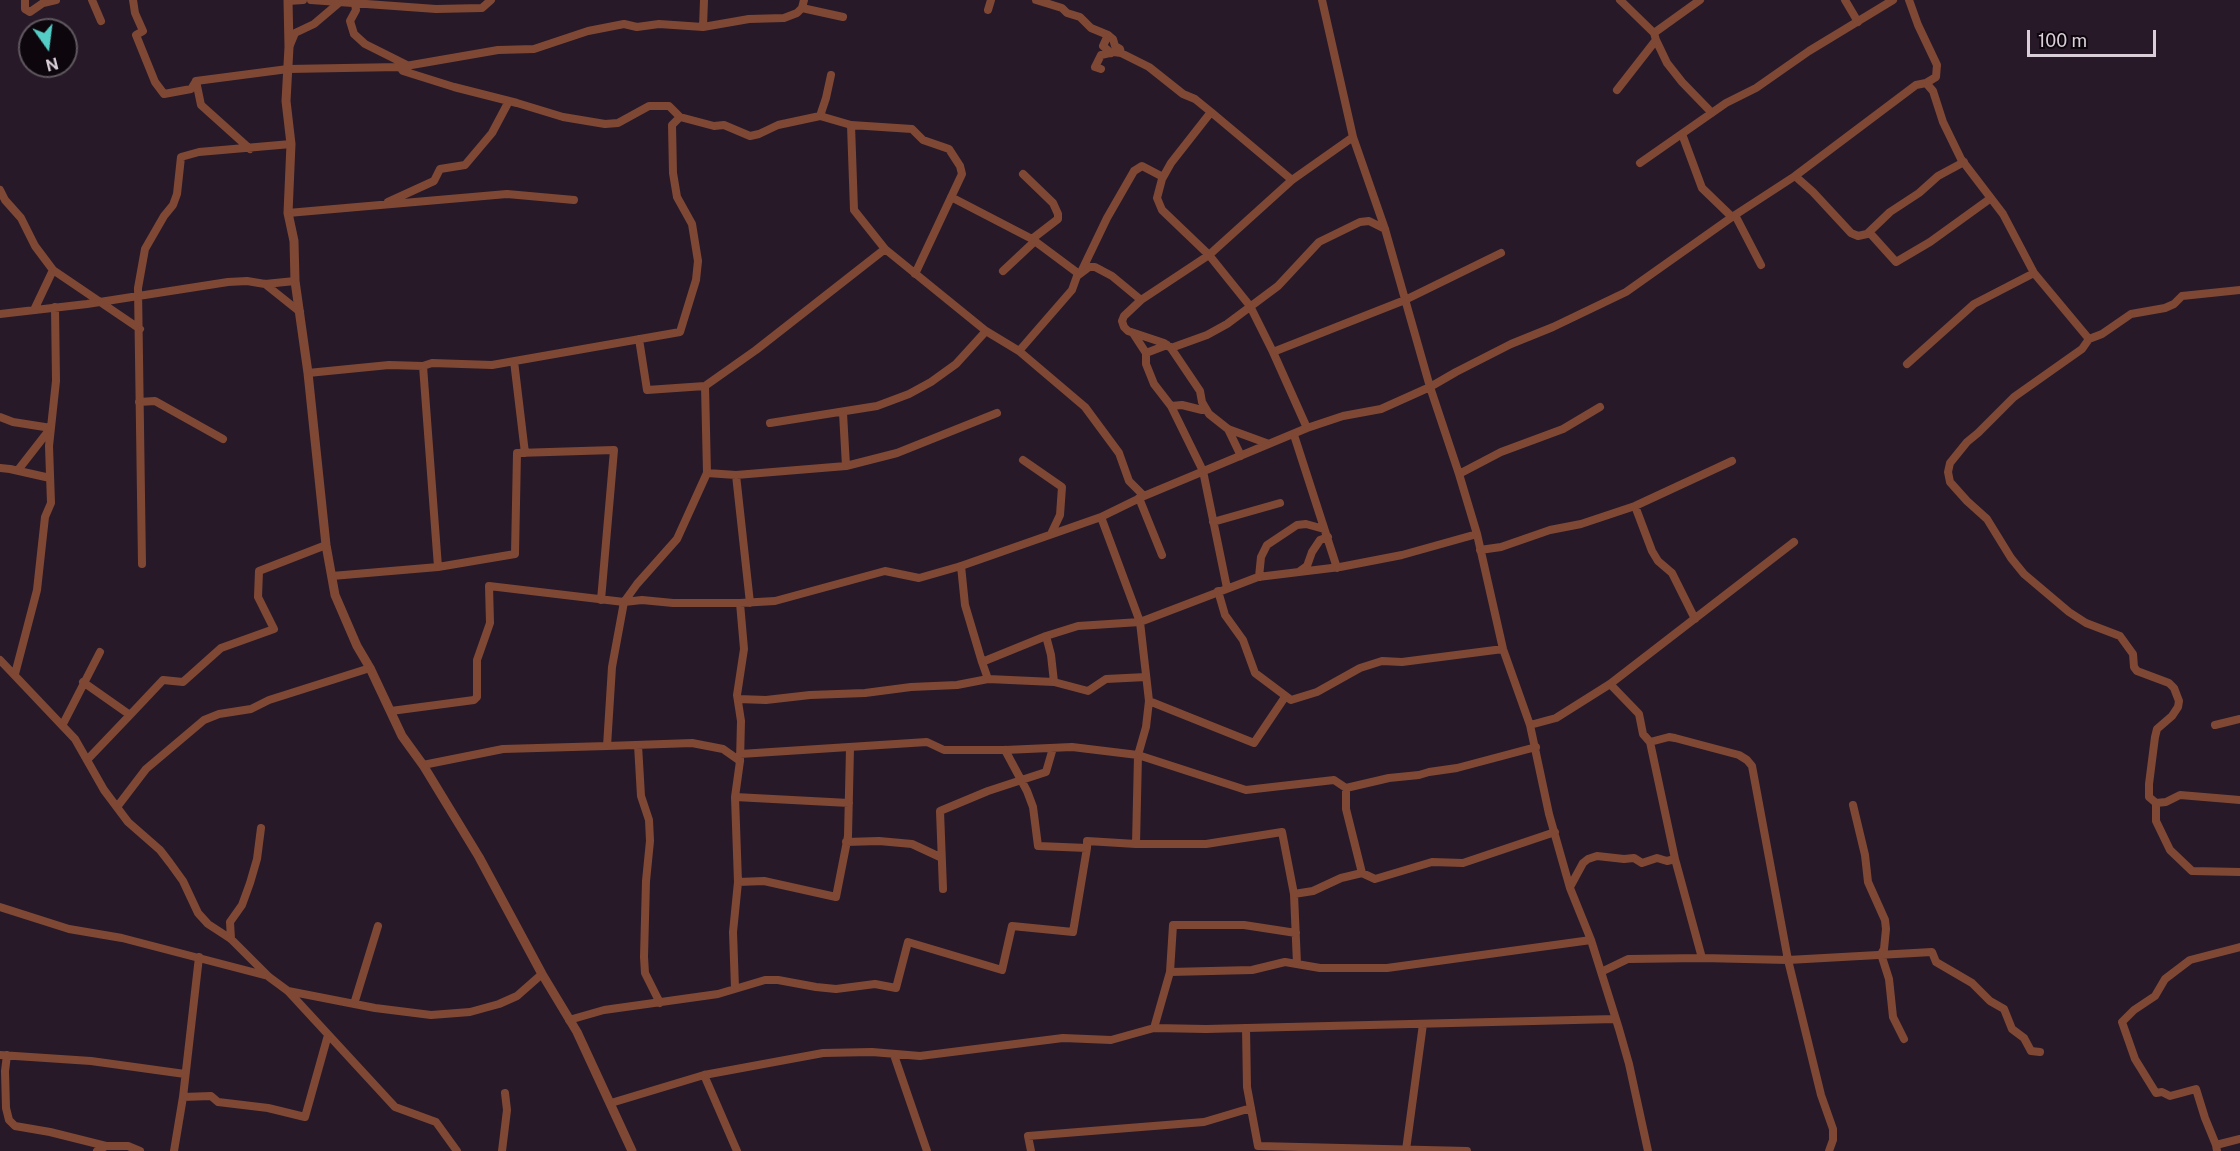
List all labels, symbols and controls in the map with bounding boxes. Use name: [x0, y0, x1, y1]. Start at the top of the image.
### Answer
north arrow: [18, 18, 78, 78]
scale bar: [2030, 18, 2159, 56]
text: 100 m: [2038, 30, 2087, 51]
text: N: [44, 53, 60, 75]

